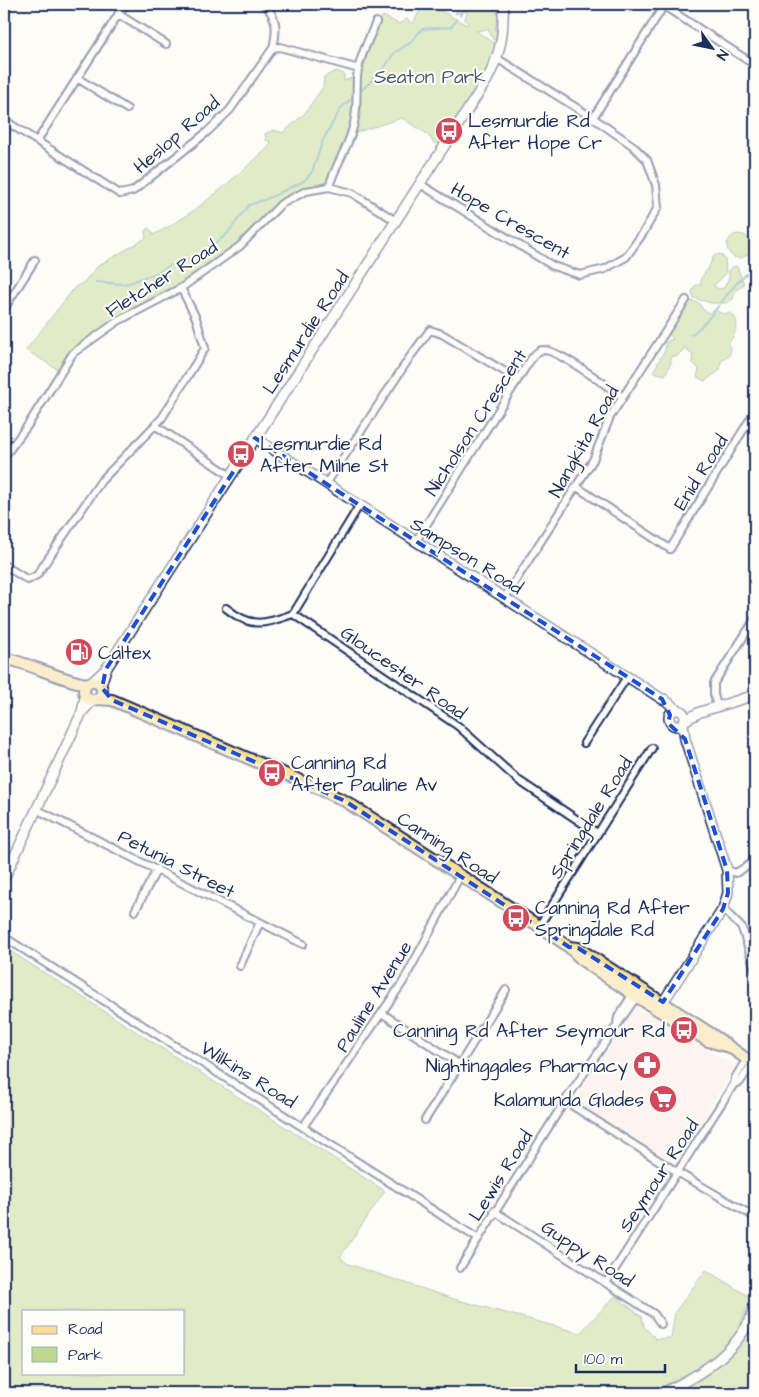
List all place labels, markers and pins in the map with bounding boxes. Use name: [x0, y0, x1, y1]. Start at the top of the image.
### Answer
place label: Lesmurdie Rd After Hope Cr: [468, 108, 603, 157]
bus stop icon: Lesmurdie Rd After Hope Cr: [434, 116, 464, 146]
place label: Lesmurdie Rd After Milne St: [260, 431, 389, 480]
bus stop icon: Lesmurdie Rd After Milne St: [226, 439, 256, 469]
fuel station icon: Caltex: [64, 637, 94, 667]
place label: Caltex: [98, 640, 151, 667]
place label: Canning Rd After Pauline Av: [291, 750, 437, 799]
bus stop icon: Canning Rd After Pauline Av: [257, 758, 287, 788]
place label: Canning Rd After Springdale Rd: [535, 895, 690, 945]
bus stop icon: Canning Rd After Springdale Rd: [501, 903, 531, 933]
bus stop icon: Canning Rd After Seymour Rd: [669, 1015, 699, 1045]
place label: Canning Rd After Seymour Rd: [393, 1018, 665, 1046]
pharmacy icon: Nightinggales Pharmacy: [632, 1050, 662, 1080]
place label: Nightinggales Pharmacy: [426, 1053, 629, 1081]
supermarket icon: Kalamunda Glades: [648, 1084, 678, 1114]
place label: Kalamunda Glades: [494, 1087, 644, 1114]

